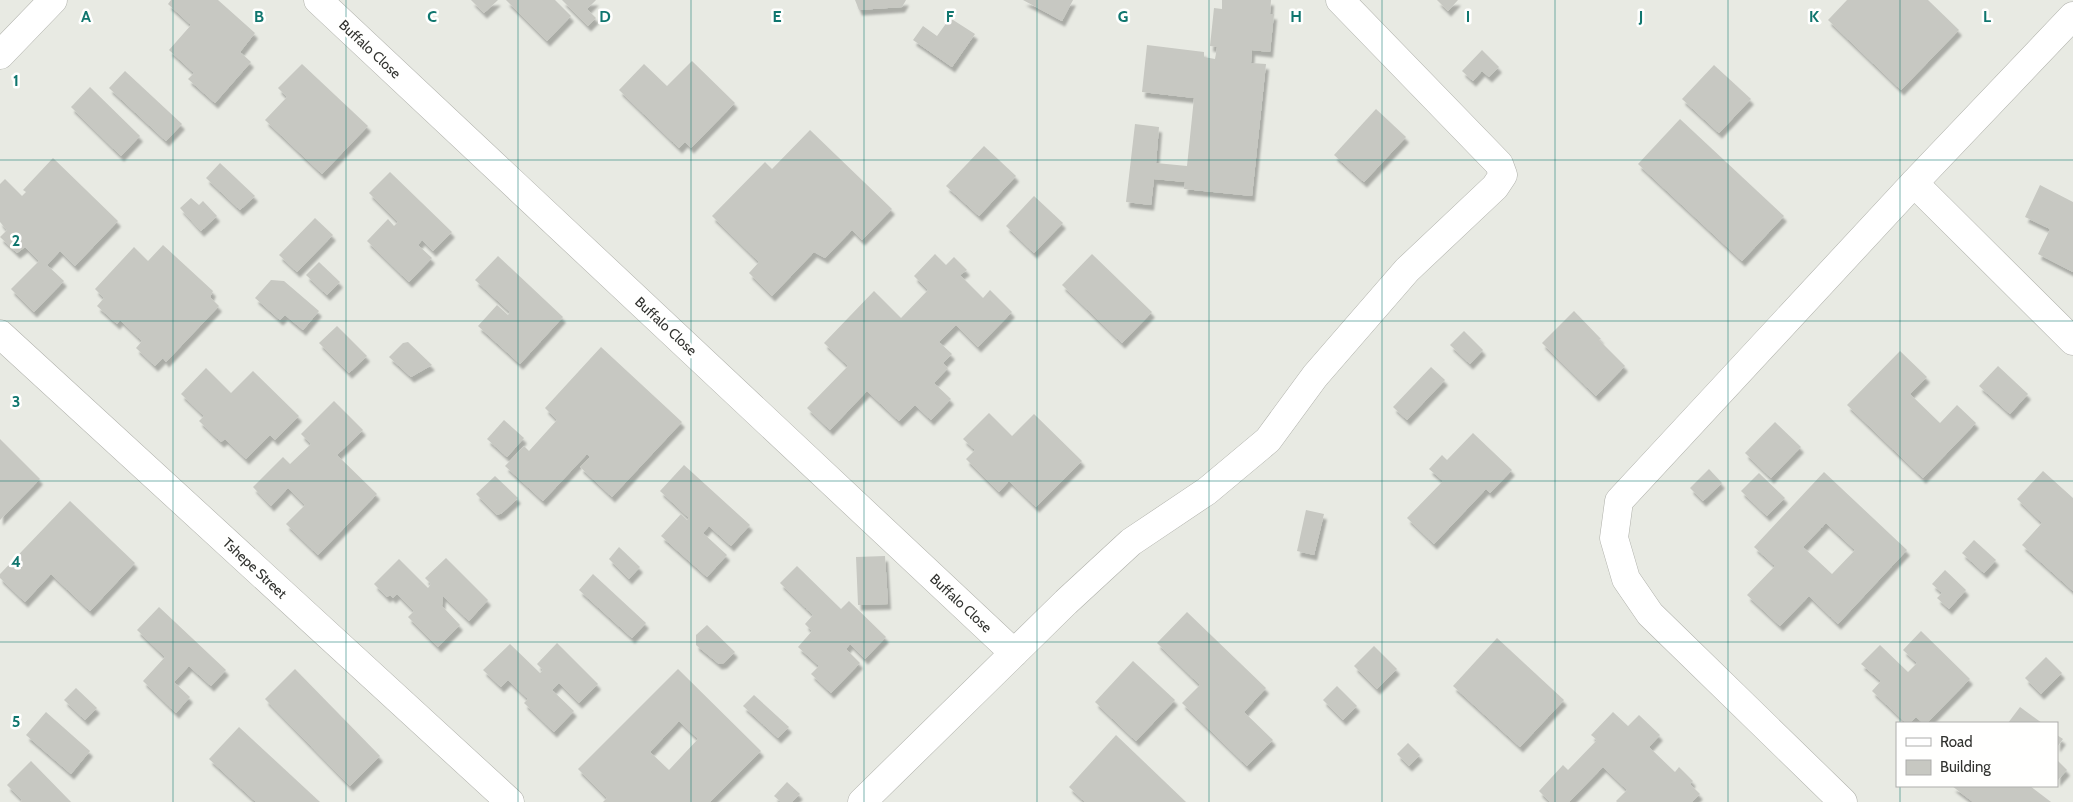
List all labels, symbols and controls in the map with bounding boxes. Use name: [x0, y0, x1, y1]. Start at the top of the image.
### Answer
text: A: [81, 7, 91, 26]
text: B: [254, 7, 264, 26]
text: C: [427, 7, 437, 26]
text: D: [599, 7, 611, 26]
text: E: [772, 7, 782, 26]
text: F: [946, 7, 955, 26]
text: G: [1118, 7, 1128, 26]
text: H: [1290, 7, 1302, 26]
text: I: [1466, 7, 1470, 26]
text: J: [1638, 7, 1643, 26]
text: K: [1809, 7, 1819, 26]
text: L: [1983, 7, 1991, 26]
street label: Buffalo Close: [335, 16, 405, 82]
text: 1: [13, 71, 19, 90]
text: 2: [12, 231, 20, 250]
street label: Buffalo Close: [631, 293, 701, 359]
text: 3: [12, 392, 20, 411]
street label: Tshepe Street: [219, 534, 291, 602]
text: 4: [11, 552, 21, 571]
street label: Buffalo Close: [926, 570, 996, 636]
text: 5: [12, 712, 20, 731]
legend: [1896, 722, 2058, 787]
text: Road: [1940, 733, 1973, 751]
text: Building: [1940, 758, 1991, 776]

